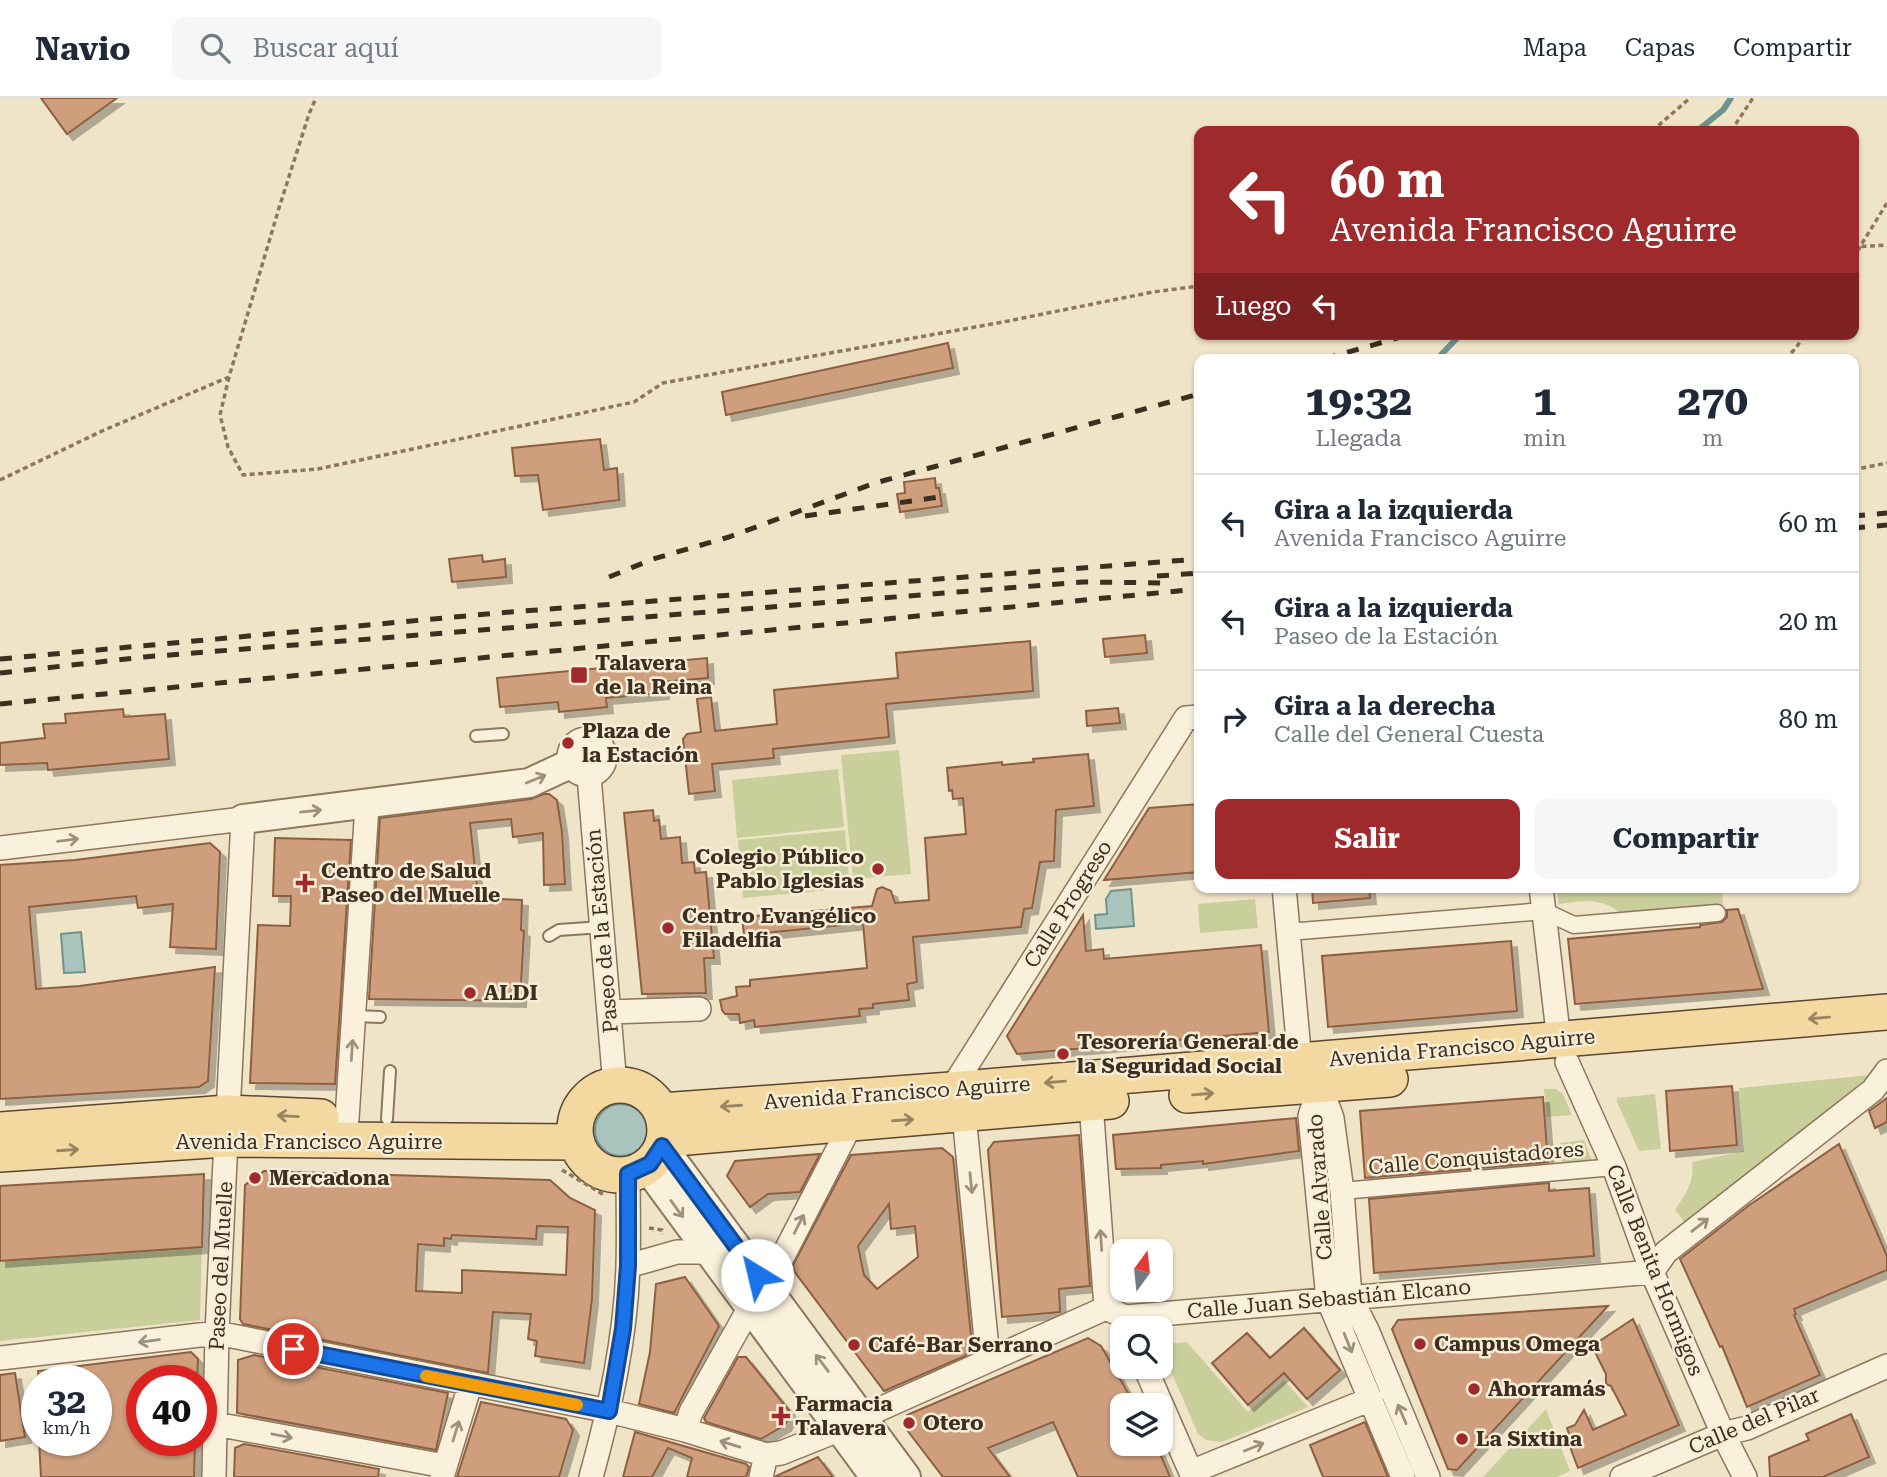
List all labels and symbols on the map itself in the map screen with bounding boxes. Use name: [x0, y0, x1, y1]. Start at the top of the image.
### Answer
place label: Talavera de la Reina: [595, 651, 713, 699]
marker: Talavera de la Reina: [569, 665, 589, 685]
place label: Plaza de la Estación: [582, 719, 699, 767]
marker: Plaza de la Estación: [560, 735, 576, 751]
one-way arrow: [525, 772, 546, 785]
one-way arrow: [299, 805, 322, 818]
street label: Paseo de la Estación: [581, 827, 623, 1034]
one-way arrow: [56, 833, 79, 846]
street label: Calle Progreso: [1019, 836, 1117, 972]
place label: Colegio Público Pablo Iglesias: [695, 845, 864, 893]
place label: Centro de Salud Paseo del Muelle: [321, 859, 500, 907]
marker: Colegio Público Pablo Iglesias: [870, 861, 886, 877]
marker: Centro de Salud Paseo del Muelle: [295, 873, 315, 893]
place label: Centro Evangélico Filadelfia: [682, 904, 876, 952]
marker: Centro Evangélico Filadelfia: [660, 920, 676, 936]
place label: ALDI: [484, 981, 538, 1005]
marker: ALDI: [462, 985, 478, 1001]
one-way arrow: [1808, 1012, 1831, 1025]
street label: Avenida Francisco Aguirre: [1328, 1024, 1596, 1072]
place label: Tesorería General de la Seguridad Social: [1077, 1030, 1299, 1078]
one-way arrow: [346, 1040, 359, 1062]
marker: Tesorería General de la Seguridad Social: [1055, 1046, 1071, 1062]
street label: Avenida Francisco Aguirre: [763, 1072, 1031, 1114]
one-way arrow: [1044, 1076, 1067, 1089]
one-way arrow: [1191, 1087, 1214, 1100]
one-way arrow: [720, 1100, 742, 1113]
one-way arrow: [277, 1109, 300, 1122]
one-way arrow: [891, 1113, 914, 1126]
street label: Calle Alvarado: [1303, 1113, 1337, 1261]
street label: Avenida Francisco Aguirre: [175, 1130, 443, 1154]
street label: Calle Conquistadores: [1367, 1137, 1585, 1179]
one-way arrow: [56, 1143, 79, 1156]
street label: Calle Benita Hormigos: [1602, 1161, 1708, 1379]
place label: Mercadona: [269, 1166, 390, 1190]
marker: Mercadona: [247, 1170, 263, 1186]
one-way arrow: [964, 1171, 977, 1194]
street label: Paseo del Muelle: [205, 1181, 237, 1351]
one-way arrow: [670, 1199, 684, 1218]
one-way arrow: [793, 1214, 807, 1235]
one-way arrow: [1691, 1217, 1709, 1232]
one-way arrow: [1094, 1229, 1107, 1251]
position arrow: [720, 1238, 794, 1312]
north arrow: [1110, 1239, 1172, 1302]
street label: Calle Juan Sebastián Elcano: [1186, 1275, 1472, 1323]
pin: [263, 1319, 323, 1379]
one-way arrow: [1342, 1331, 1355, 1353]
place label: Campus Omega: [1434, 1332, 1601, 1356]
place label: Café-Bar Serrano: [868, 1333, 1053, 1357]
one-way arrow: [138, 1335, 161, 1348]
marker: Campus Omega: [1412, 1336, 1428, 1352]
marker: Café-Bar Serrano: [846, 1337, 862, 1353]
one-way arrow: [815, 1354, 830, 1373]
speed limit sign: 40: [126, 1365, 217, 1456]
place label: Ahorramás: [1488, 1377, 1606, 1401]
marker: Ahorramás: [1466, 1381, 1482, 1397]
street label: Calle del Pilar: [1685, 1383, 1823, 1459]
place label: Farmacia Talavera: [795, 1392, 893, 1440]
one-way arrow: [1395, 1404, 1408, 1425]
marker: Farmacia Talavera: [773, 1408, 789, 1424]
place label: Otero: [923, 1411, 984, 1435]
marker: Otero: [901, 1415, 917, 1431]
one-way arrow: [450, 1420, 463, 1442]
place label: La Sixtina: [1476, 1427, 1583, 1451]
one-way arrow: [270, 1430, 293, 1443]
marker: La Sixtina: [1454, 1431, 1470, 1447]
one-way arrow: [719, 1436, 741, 1449]
one-way arrow: [1243, 1439, 1265, 1452]

